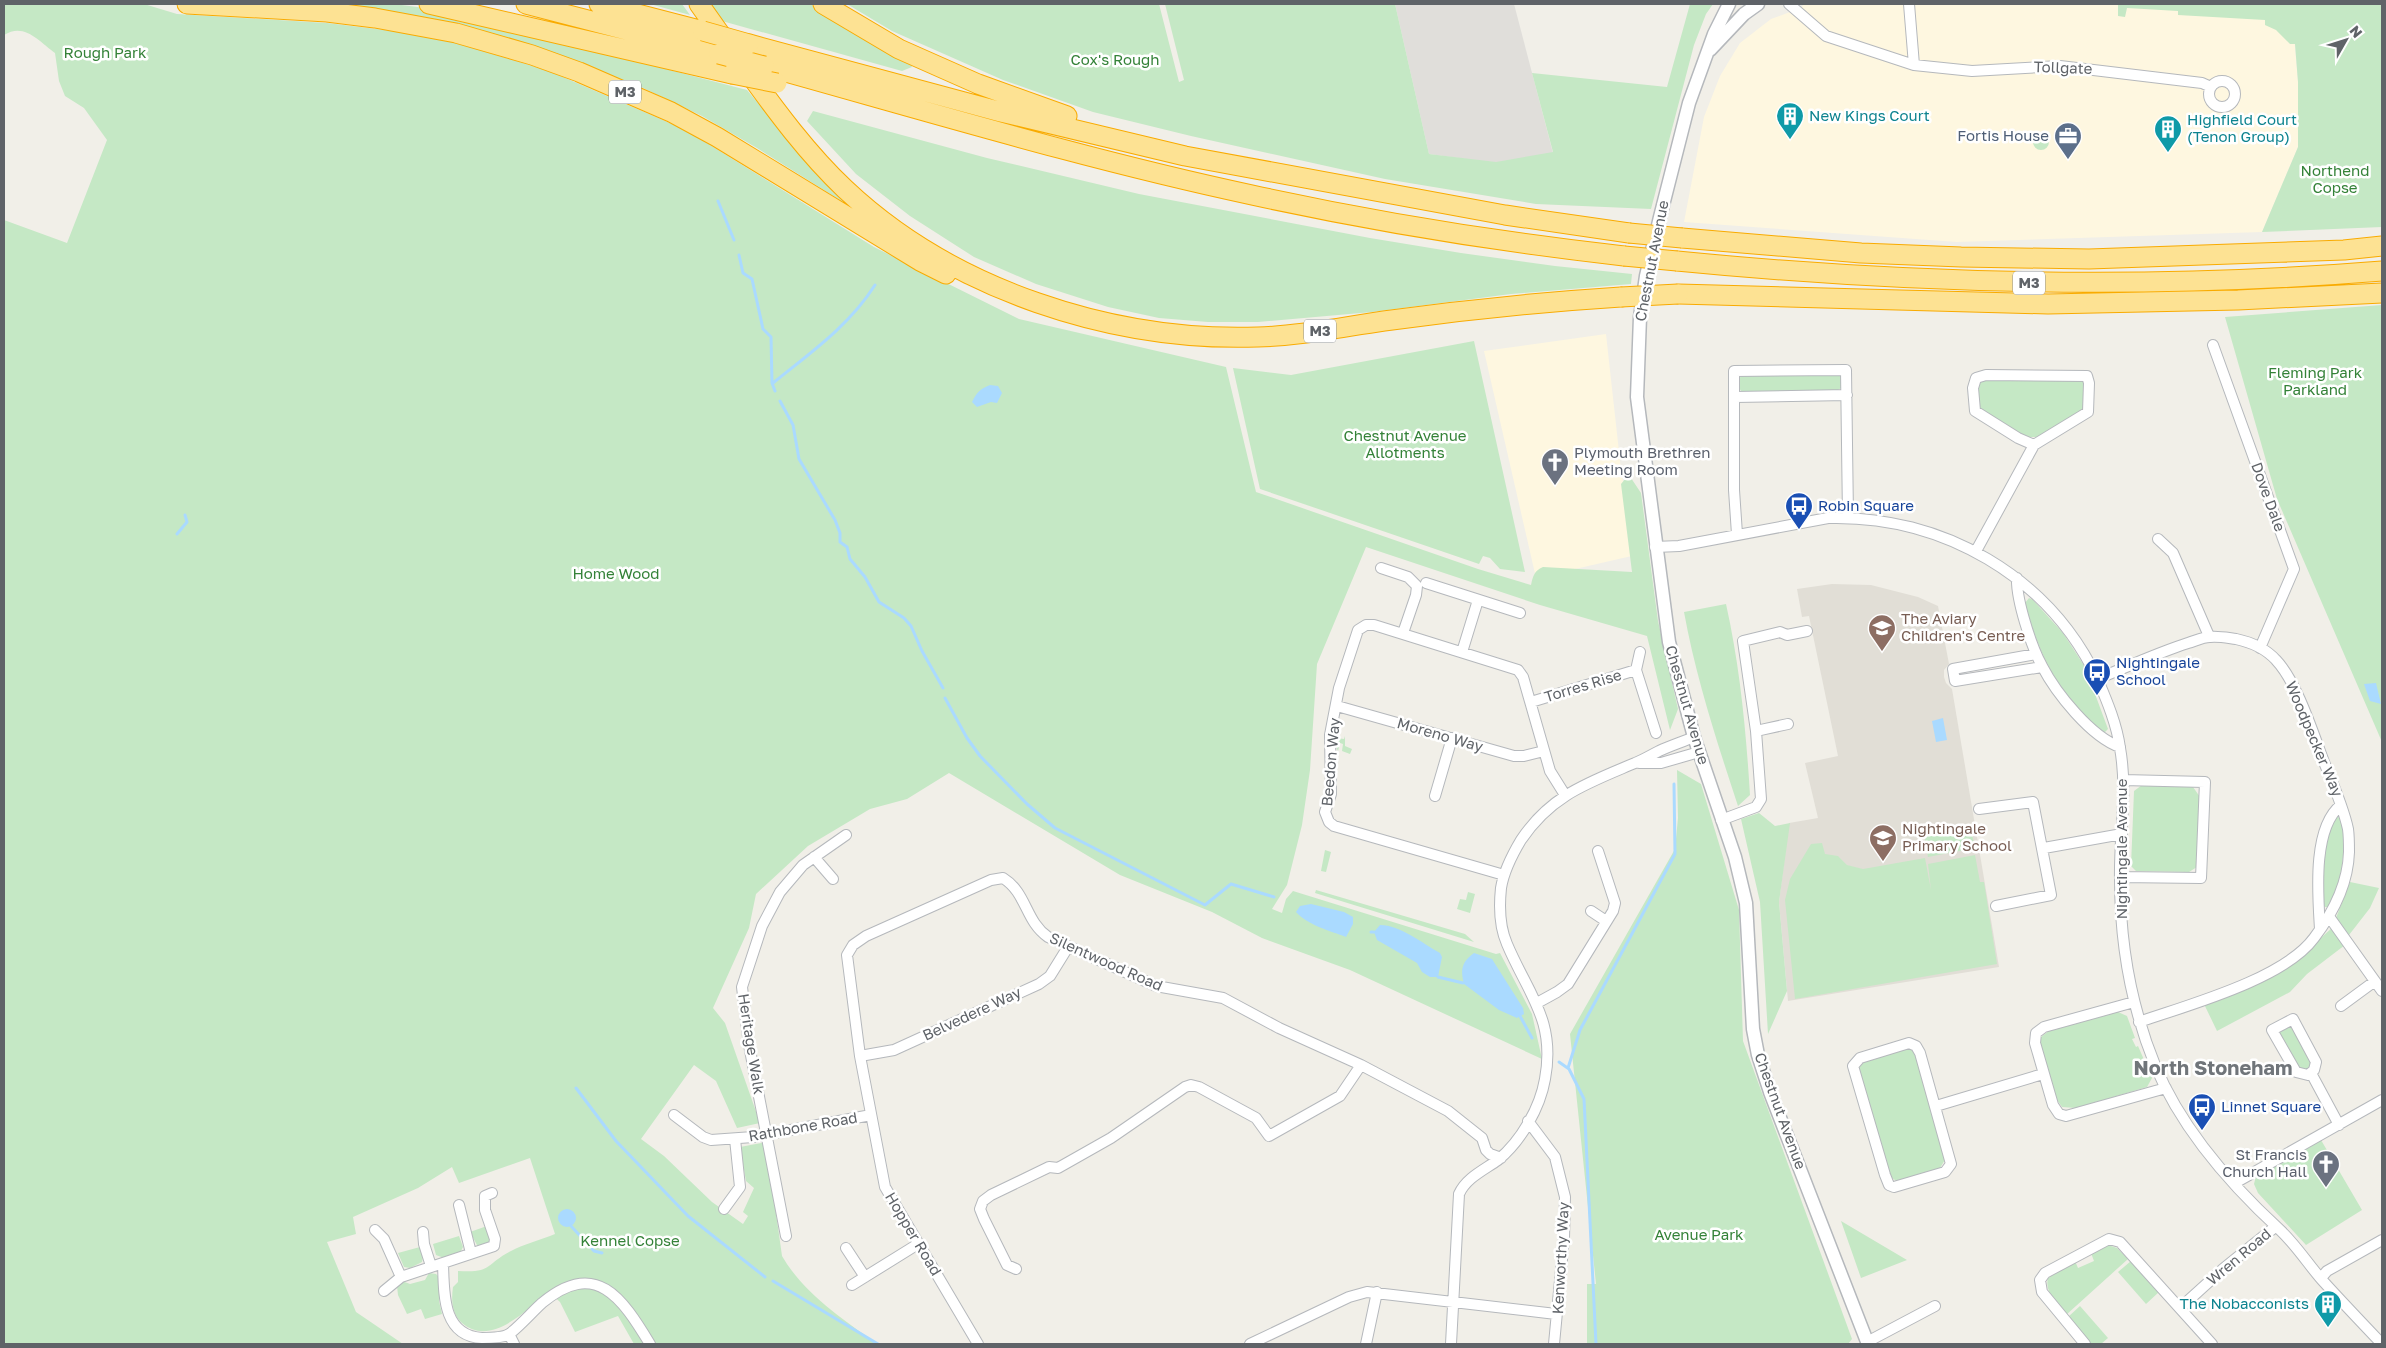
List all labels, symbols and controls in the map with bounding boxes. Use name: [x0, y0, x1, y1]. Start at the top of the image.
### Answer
north arrow: [2321, 15, 2371, 65]
text: N: [2347, 22, 2366, 41]
park label: Rough Park: [64, 43, 147, 61]
park label: Cox's Rough: [1070, 50, 1160, 68]
street label: Tollgate: [2033, 57, 2093, 77]
road number: M3: [609, 80, 641, 104]
building icon: New Kings Court: [1775, 101, 1805, 140]
place label: New Kings Court: [1809, 106, 1930, 124]
place label: Highfield Court (Tenon Group): [2187, 110, 2297, 145]
building icon: Highfield Court (Tenon Group): [2153, 114, 2183, 153]
office icon: Fortis House: [2053, 121, 2083, 160]
place label: Fortis House: [1957, 126, 2049, 144]
park label: Northend Copse: [2301, 161, 2369, 196]
street label: Chestnut Avenue: [1630, 198, 1672, 323]
road number: M3: [2013, 272, 2045, 294]
road number: M3: [1304, 320, 1336, 342]
park label: Fleming Park Parkland: [2268, 363, 2363, 398]
park label: Chestnut Avenue Allotments: [1343, 426, 1467, 461]
place label: Plymouth Brethren Meeting Room: [1574, 443, 1710, 478]
church icon: Plymouth Brethren Meeting Room: [1540, 447, 1570, 486]
street label: Dove Dale: [2248, 460, 2290, 534]
bus stop icon: Robin Square: [1784, 491, 1814, 530]
place label: Robin Square: [1818, 496, 1914, 514]
park label: Home Wood: [572, 564, 660, 582]
place label: The Aviary Children's Centre: [1901, 609, 2025, 644]
school or university icon: The Aviary Children's Centre: [1867, 613, 1897, 652]
street label: Chestnut Avenue: [1662, 643, 1714, 767]
place label: Nightingale School: [2116, 653, 2200, 688]
bus stop icon: Nightingale School: [2082, 657, 2112, 696]
street label: Torres Rise: [1542, 665, 1624, 705]
street label: Woodpecker Way: [2282, 678, 2348, 800]
street label: Moreno Way: [1395, 713, 1486, 755]
street label: Beedon Way: [1317, 716, 1343, 807]
street label: Nightingale Avenue: [2112, 778, 2130, 919]
place label: Nightingale Primary School: [1902, 819, 2012, 854]
school or university icon: Nightingale Primary School: [1868, 823, 1898, 862]
street label: Silentwood Road: [1047, 928, 1166, 994]
street label: Belvedere Way: [920, 982, 1024, 1044]
street label: Heritage Walk: [735, 992, 769, 1096]
street label: Chestnut Avenue: [1751, 1050, 1811, 1172]
district label: North Stoneham: [2134, 1055, 2292, 1079]
bus stop icon: Linnet Square: [2187, 1092, 2217, 1131]
place label: Linnet Square: [2221, 1097, 2322, 1115]
street label: Rathbone Road: [747, 1108, 859, 1144]
place label: St Francis Church Hall: [2222, 1145, 2307, 1180]
church icon: St Francis Church Hall: [2311, 1149, 2341, 1188]
street label: Hopper Road: [882, 1189, 946, 1278]
street label: Kenworthy Way: [1548, 1201, 1572, 1315]
street label: Wren Road: [2203, 1224, 2274, 1288]
park label: Avenue Park: [1654, 1225, 1744, 1243]
park label: Kennel Copse: [580, 1231, 680, 1249]
building icon: The Nobacconists: [2313, 1289, 2343, 1328]
place label: The Nobacconists: [2179, 1294, 2309, 1312]

